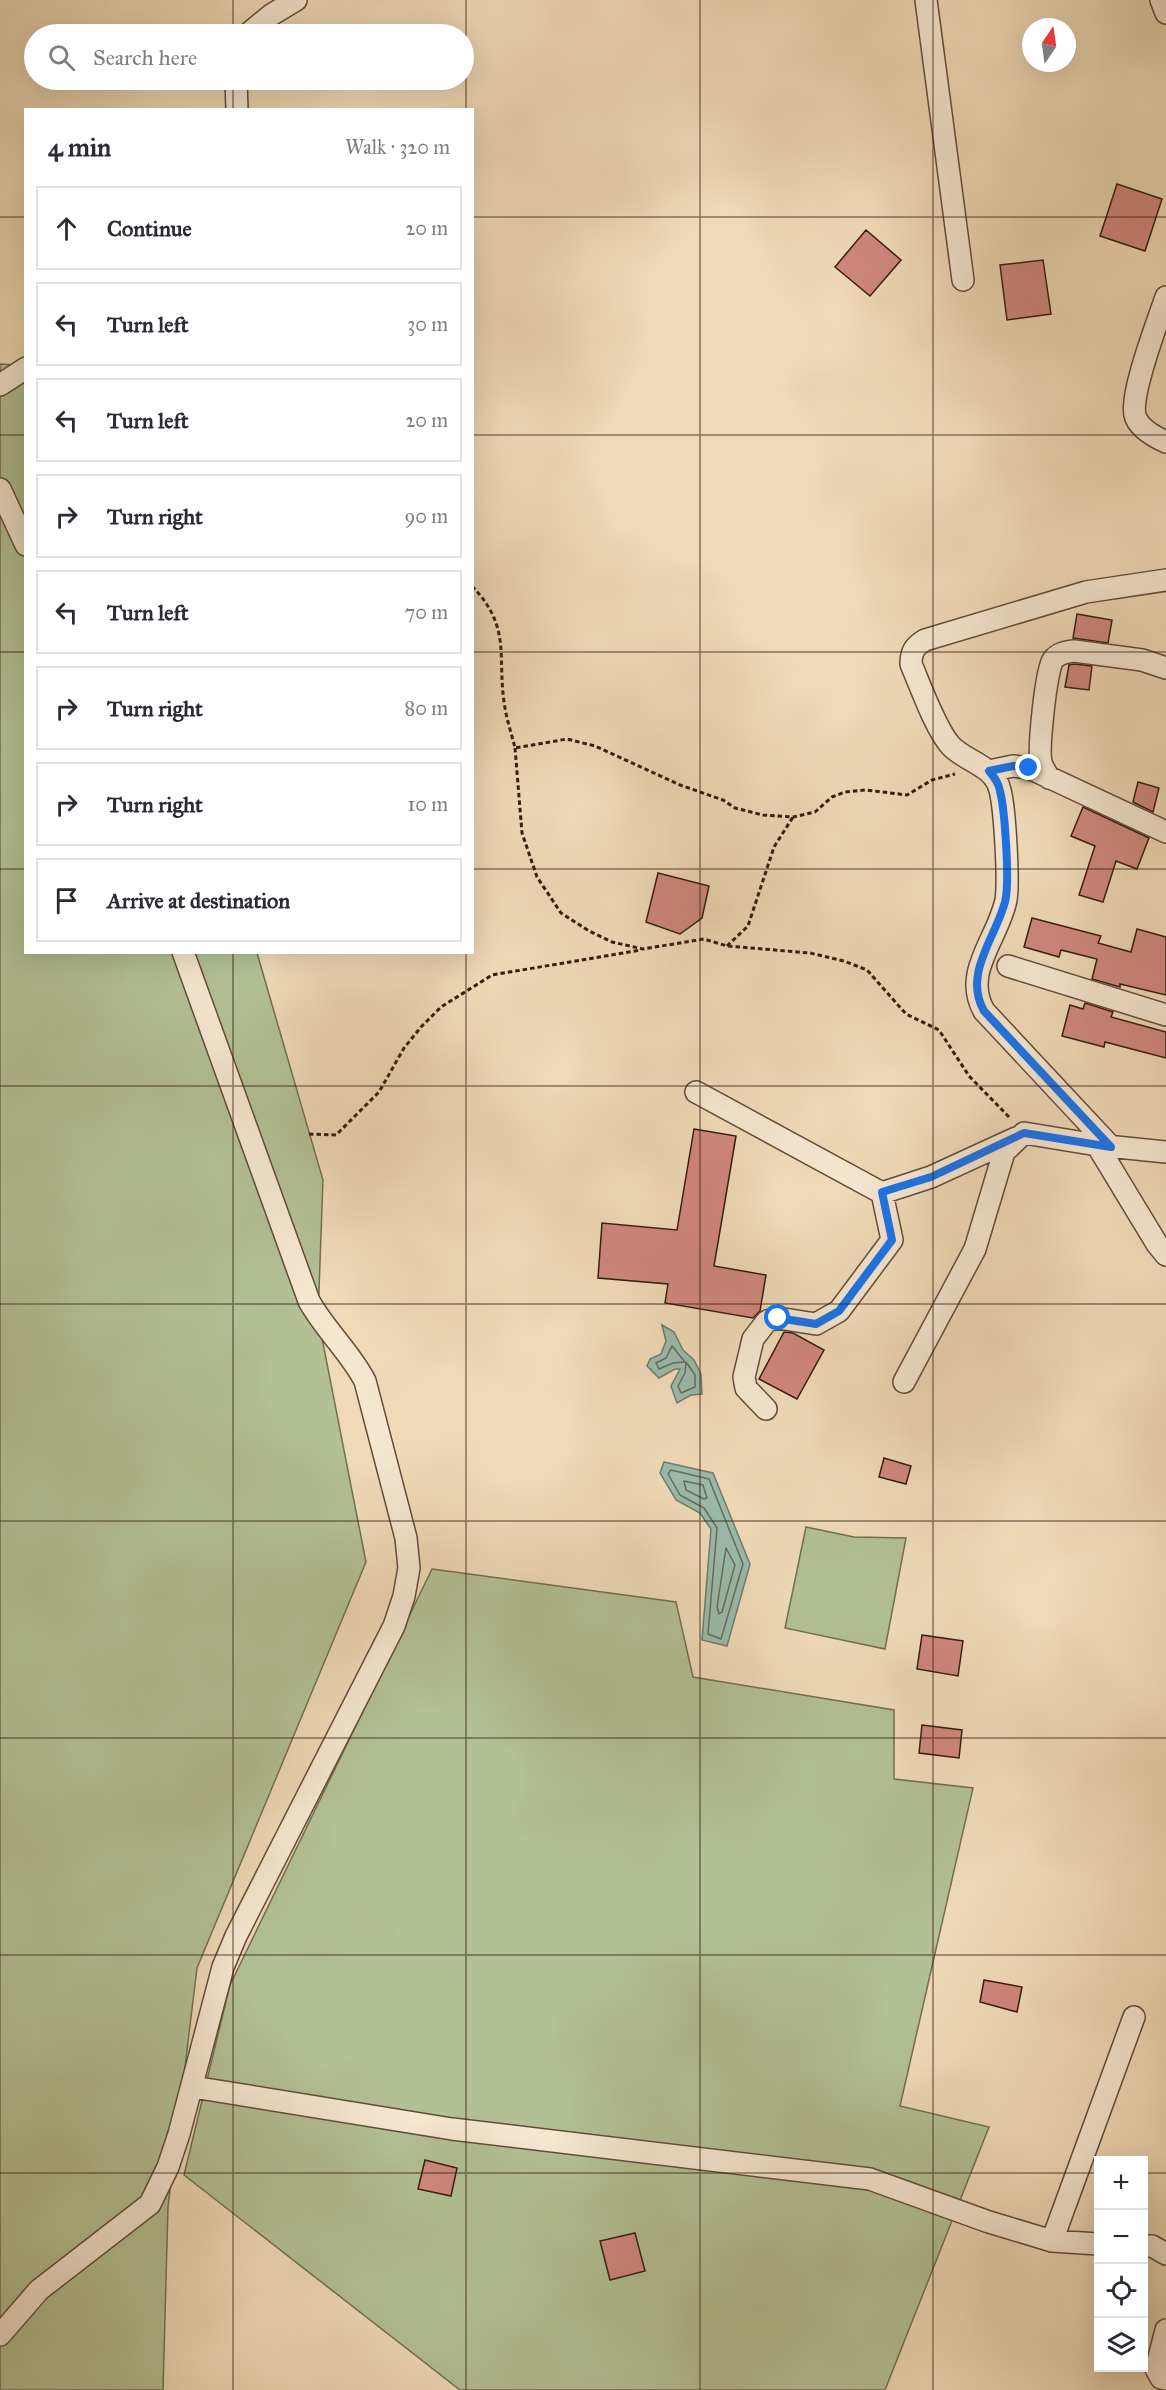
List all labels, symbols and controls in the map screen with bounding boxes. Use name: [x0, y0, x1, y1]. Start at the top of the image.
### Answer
north arrow: [1022, 18, 1076, 72]
search box: [24, 24, 474, 90]
icon: search: [45, 41, 78, 74]
text: Search here: [93, 44, 197, 71]
text: 4 min: [48, 131, 111, 163]
text: Walk · 320 m: [345, 135, 450, 159]
icon: ahead: [50, 212, 83, 245]
text: Continue: [107, 215, 192, 242]
text: 20 m: [405, 216, 448, 240]
icon: left: [50, 308, 83, 341]
text: Turn left: [107, 311, 189, 338]
text: 30 m: [407, 312, 448, 336]
icon: left: [50, 404, 83, 437]
text: Turn left: [107, 407, 189, 434]
text: 20 m: [405, 408, 448, 432]
icon: right: [50, 500, 83, 533]
text: Turn right: [107, 503, 203, 530]
text: 90 m: [405, 504, 448, 528]
icon: left: [50, 596, 83, 629]
text: Turn left: [107, 599, 189, 626]
text: 70 m: [405, 600, 448, 624]
icon: right: [50, 692, 83, 725]
text: Turn right: [107, 695, 203, 722]
text: 80 m: [405, 696, 448, 720]
route end: [1015, 754, 1041, 780]
icon: right: [50, 788, 83, 821]
text: Turn right: [107, 791, 203, 818]
text: 10 m: [407, 792, 448, 816]
icon: arrive: [50, 884, 83, 917]
text: Arrive at destination: [107, 887, 290, 914]
route start: [764, 1304, 790, 1330]
map controls: [1094, 2156, 1148, 2372]
button: +: [1094, 2156, 1148, 2210]
button: −: [1094, 2210, 1148, 2264]
button: locate: [1094, 2264, 1148, 2318]
button: layers: [1094, 2318, 1148, 2372]

